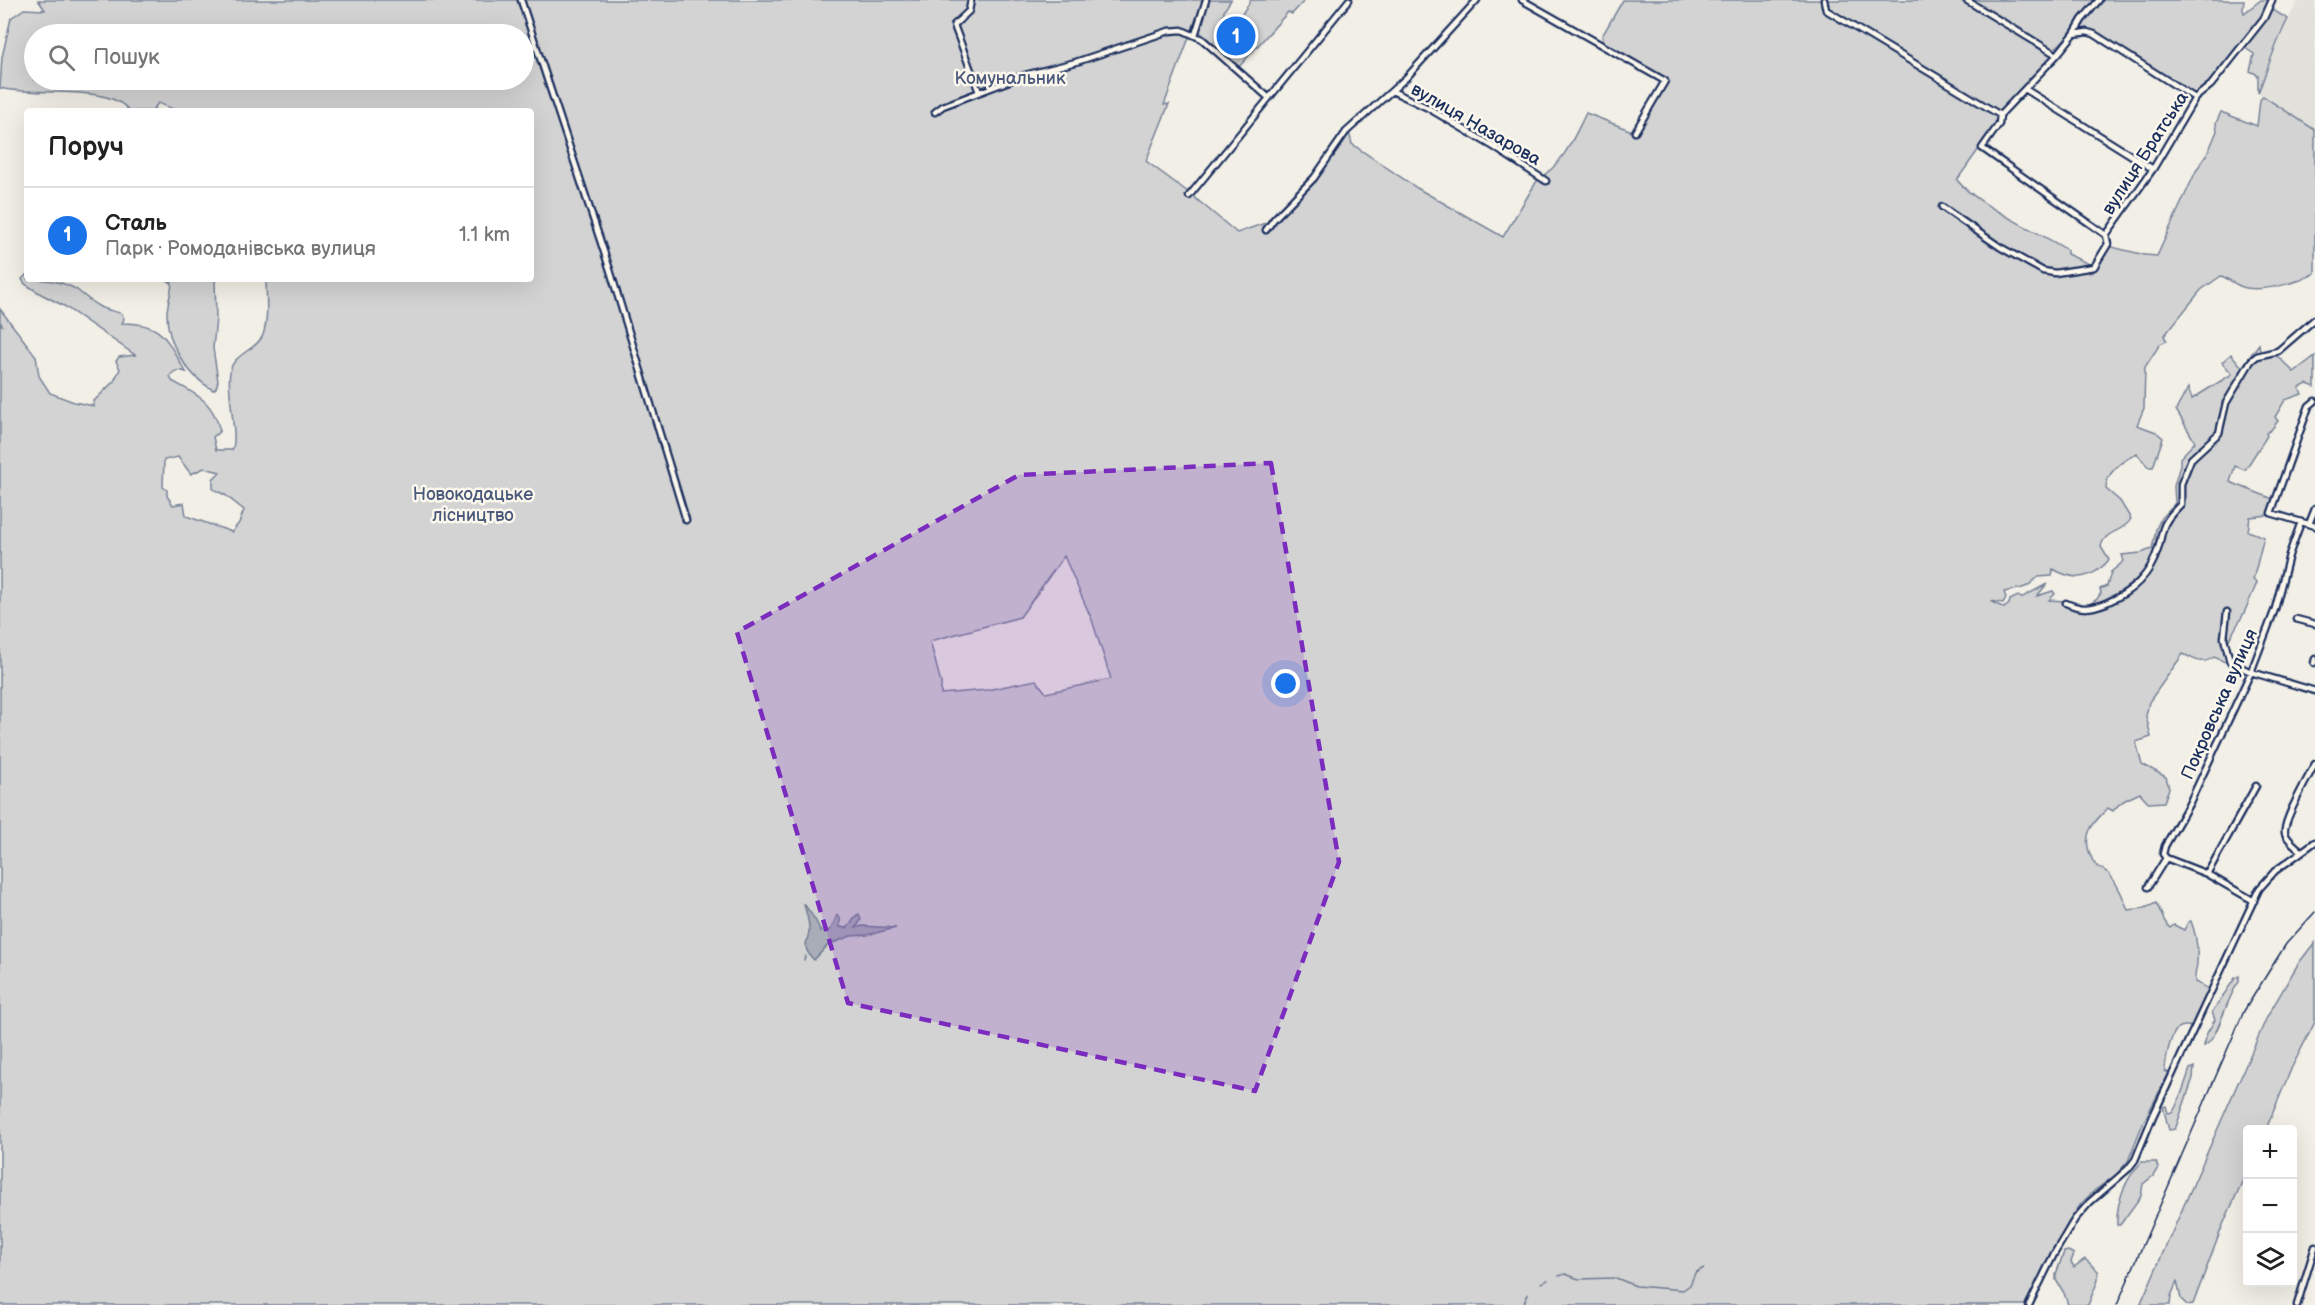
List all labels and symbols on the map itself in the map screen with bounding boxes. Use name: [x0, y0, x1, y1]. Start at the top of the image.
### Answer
pin: 1: [1216, 14, 1256, 58]
park label: Комунальник: [955, 68, 1066, 89]
street label: вулиця Назарова: [1407, 79, 1545, 170]
street label: вулиця Братська: [2098, 88, 2193, 219]
park label: Новокодацьке лісництво: [413, 484, 533, 526]
street label: Покровська вулиця: [2177, 626, 2262, 783]
your location: [1271, 669, 1300, 698]

